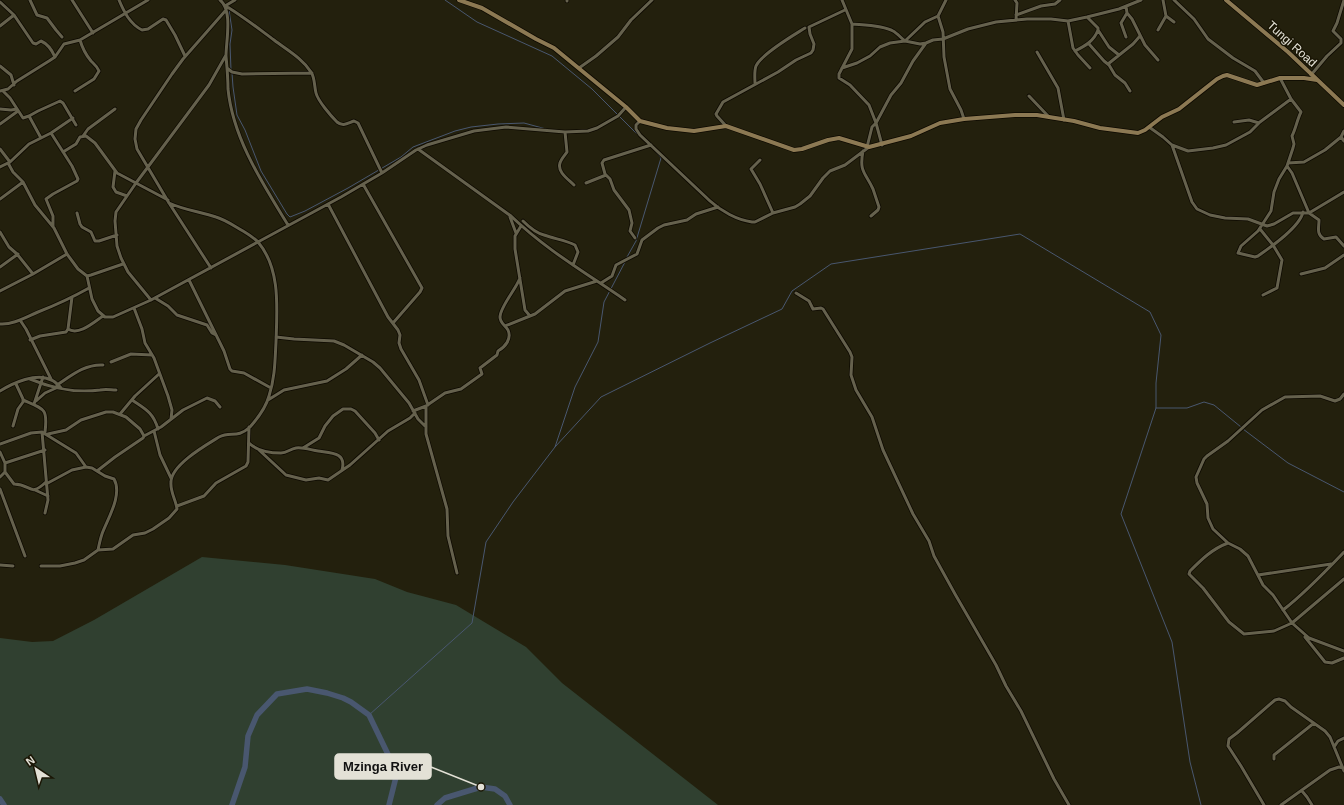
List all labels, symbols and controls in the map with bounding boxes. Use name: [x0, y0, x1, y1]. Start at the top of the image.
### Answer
street label: Tungi Road: [1264, 18, 1320, 70]
north arrow: [16, 749, 56, 789]
text: N: [24, 754, 37, 768]
callout: Mzinga River: [335, 754, 431, 779]
text: Mzinga River: [343, 759, 423, 774]

